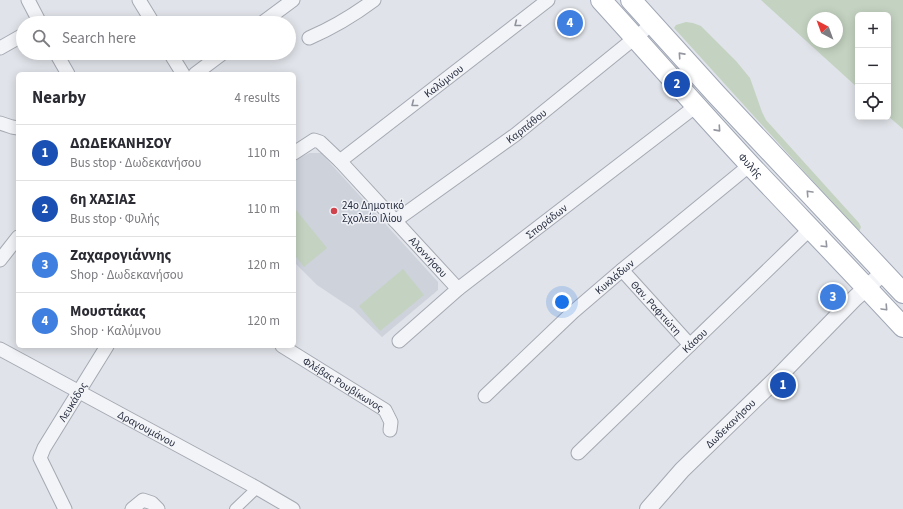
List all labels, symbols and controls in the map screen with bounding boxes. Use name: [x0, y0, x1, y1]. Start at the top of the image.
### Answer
pin: 4: [557, 8, 583, 38]
north arrow: [807, 12, 843, 48]
map controls: [855, 12, 891, 120]
button: +: [855, 12, 891, 48]
search box: [16, 16, 296, 60]
one-way arrow: [514, 19, 521, 26]
icon: search: [30, 27, 52, 49]
text: Search here: [62, 28, 136, 49]
button: −: [855, 48, 891, 84]
one-way arrow: [678, 52, 685, 60]
street label: Καλύμνου: [421, 61, 467, 101]
pin: 2: [664, 69, 690, 99]
button: locate: [855, 84, 891, 120]
text: Nearby: [32, 86, 86, 110]
text: 4 results: [235, 89, 280, 107]
one-way arrow: [411, 99, 418, 106]
street label: Καρπάθου: [503, 105, 550, 147]
one-way arrow: [713, 124, 720, 132]
text: ΔΩΔΕΚΑΝΗΣΟΥ: [70, 133, 171, 154]
text: 1: [42, 144, 48, 162]
text: 110 m: [247, 144, 280, 162]
street label: Φυλής: [735, 150, 766, 182]
text: Bus stop · Δωδεκανήσου: [70, 154, 201, 172]
text: 6η ΧΑΣΙΑΣ: [70, 189, 136, 210]
one-way arrow: [806, 190, 814, 198]
place label: 24ο Δημοτικό Σχολείο Ιλίου: [342, 198, 404, 226]
text: 2: [42, 200, 48, 218]
text: 110 m: [247, 200, 280, 218]
street label: Σποράδων: [523, 201, 570, 242]
marker: 24ο Δημοτικό Σχολείο Ιλίου: [329, 206, 339, 216]
text: Bus stop · Φυλής: [70, 210, 160, 228]
street label: Αλοννήσου: [405, 233, 451, 281]
one-way arrow: [821, 240, 828, 248]
text: Ζαχαρογιάννης: [70, 245, 171, 266]
text: 3: [42, 256, 48, 274]
text: 120 m: [247, 256, 280, 274]
street label: Κυκλάδων: [592, 256, 637, 298]
text: Shop · Δωδεκανήσου: [70, 266, 183, 284]
street label: Θαν. Ραφτιώτη: [627, 278, 685, 339]
pin: 3: [820, 282, 846, 312]
your location: [552, 292, 572, 312]
text: Μουστάκας: [70, 301, 146, 322]
one-way arrow: [880, 303, 887, 310]
text: 4: [42, 312, 48, 330]
text: 120 m: [247, 312, 280, 330]
text: Shop · Καλύμνου: [70, 322, 161, 340]
street label: Κάσου: [679, 325, 711, 357]
street label: Φλέβας Ρουβίκωνος: [300, 354, 386, 415]
pin: 1: [770, 370, 796, 400]
street label: Λευκάδος: [55, 379, 91, 425]
street label: Δωδεκανήσου: [702, 396, 759, 452]
street label: Δραγουμάνου: [115, 407, 178, 451]

